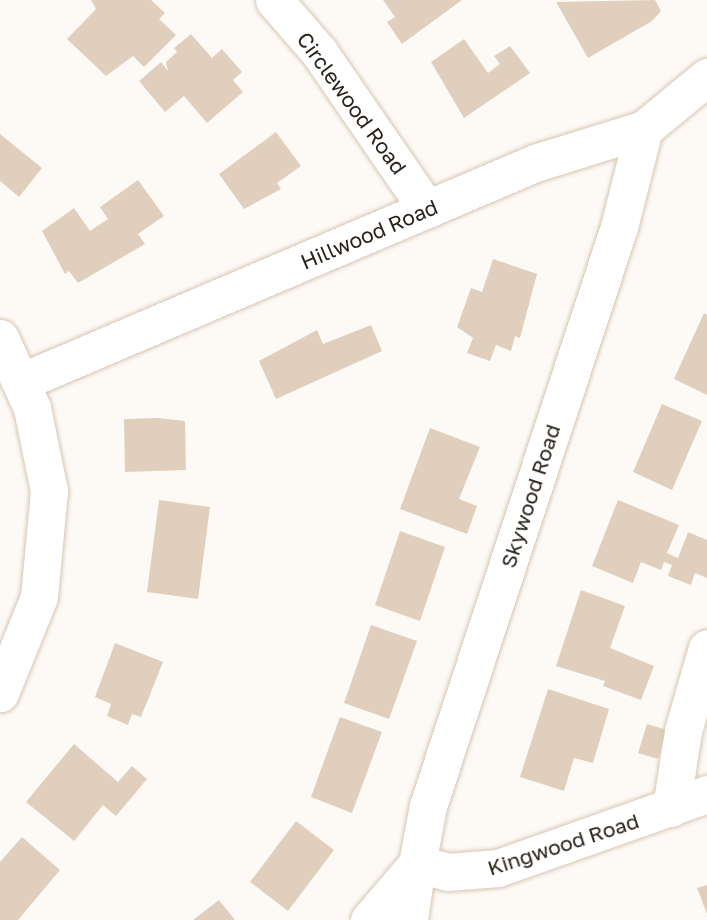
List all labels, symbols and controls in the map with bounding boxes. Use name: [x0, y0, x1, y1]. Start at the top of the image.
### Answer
street label: Circlewood Road: [292, 27, 412, 179]
street label: Hillwood Road: [297, 194, 441, 274]
street label: Skywood Road: [495, 421, 565, 571]
street label: Kingwood Road: [484, 808, 642, 880]

